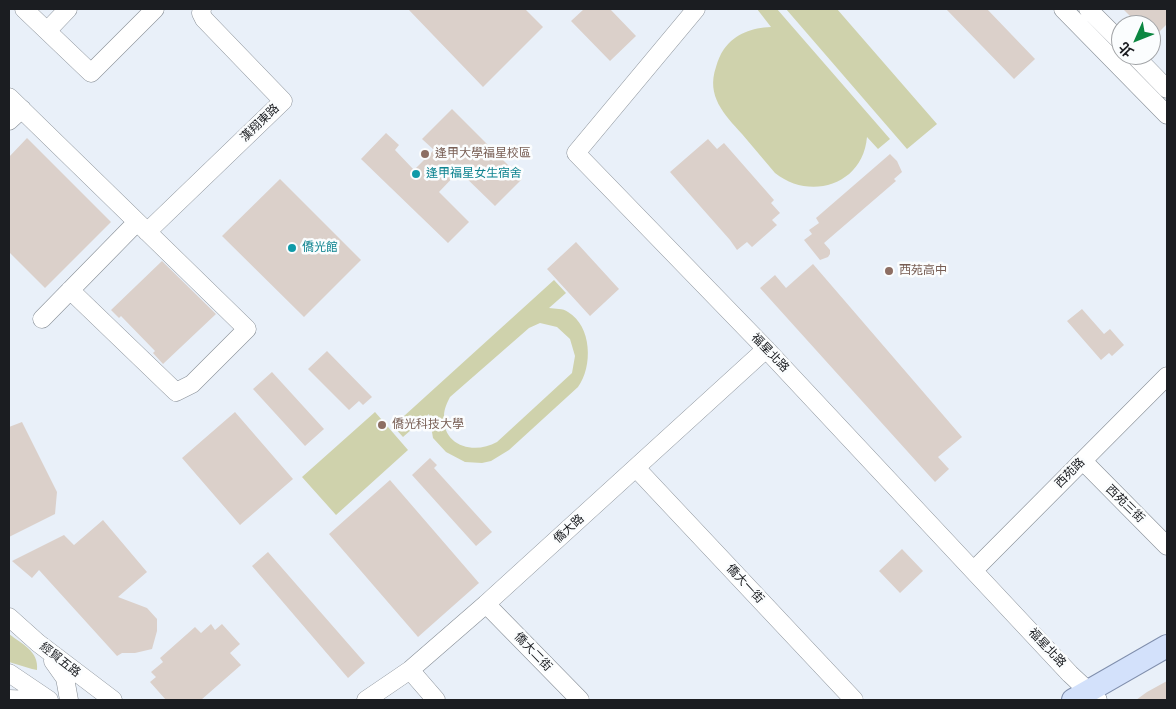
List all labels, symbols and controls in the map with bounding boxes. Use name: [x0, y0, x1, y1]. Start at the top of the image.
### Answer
north arrow: [1111, 15, 1161, 65]
text: 北: [1115, 38, 1137, 61]
street label: 漢翔東路: [238, 101, 282, 145]
place label: 逢甲大學福星校區: [435, 147, 531, 161]
marker: 逢甲大學福星校區: [419, 148, 431, 160]
place label: 逢甲福星女生宿舍: [426, 167, 522, 181]
marker: 逢甲福星女生宿舍: [410, 168, 422, 180]
place label: 僑光館: [302, 241, 338, 255]
marker: 僑光館: [286, 242, 298, 254]
place label: 西苑高中: [899, 264, 947, 278]
marker: 西苑高中: [883, 265, 895, 277]
street label: 福星北路: [748, 331, 792, 375]
place label: 僑光科技大學: [392, 418, 464, 432]
marker: 僑光科技大學: [376, 419, 388, 431]
street label: 西苑路: [1052, 455, 1088, 491]
street label: 西苑三街: [1103, 482, 1147, 526]
street label: 僑大路: [551, 512, 587, 546]
street label: 僑大一街: [723, 562, 767, 606]
street label: 福星北路: [1025, 626, 1069, 670]
street label: 僑大二街: [511, 630, 555, 674]
street label: 經貿五路: [37, 640, 83, 680]

